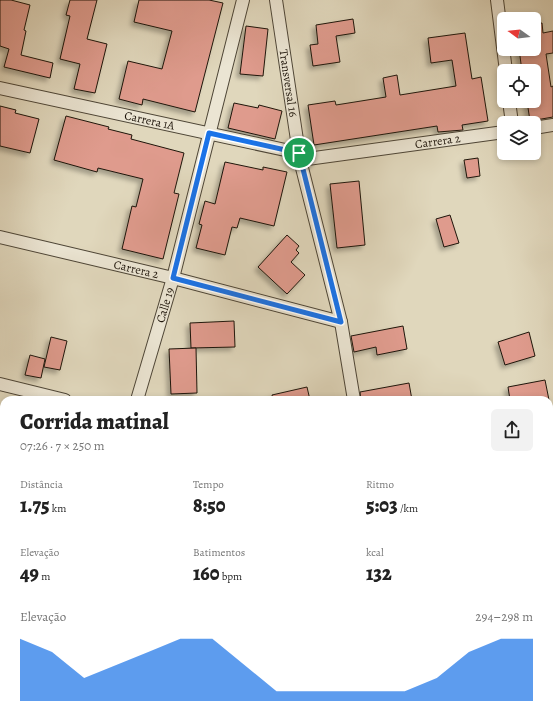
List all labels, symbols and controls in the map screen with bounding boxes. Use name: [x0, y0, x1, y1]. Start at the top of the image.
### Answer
north arrow: [497, 12, 541, 56]
map controls: [497, 12, 541, 160]
street label: Transversal 16: [275, 48, 302, 118]
button: locate: [497, 64, 541, 108]
street label: Carrera 1A: [123, 107, 177, 134]
button: layers: [497, 116, 541, 160]
street label: Carrera 2: [414, 130, 462, 152]
pin: [282, 136, 316, 170]
icon: arrive: [288, 142, 310, 164]
street label: Carrera 2: [112, 256, 161, 282]
street label: Calle 19: [152, 285, 178, 325]
text: Corrida matinal: [20, 407, 169, 437]
button: share: [491, 409, 533, 451]
text: 07:26 · 7 × 250 m: [20, 437, 105, 454]
text: Distância: [20, 477, 63, 492]
text: Tempo: [193, 477, 224, 492]
text: Ritmo: [366, 477, 394, 492]
text: 1.75: [20, 492, 50, 519]
text: 8:50: [193, 492, 226, 519]
text: 5:03: [366, 492, 398, 519]
text: km: [50, 501, 66, 516]
text: /km: [398, 501, 418, 516]
text: Elevação: [20, 545, 59, 560]
text: Batimentos: [193, 545, 245, 560]
text: kcal: [366, 545, 384, 560]
text: 49: [20, 560, 39, 587]
text: 160: [193, 560, 219, 587]
text: 132: [366, 560, 392, 587]
text: m: [39, 569, 50, 584]
text: bpm: [219, 569, 242, 584]
text: Elevação: [20, 608, 66, 625]
text: 294–298 m: [475, 608, 533, 625]

